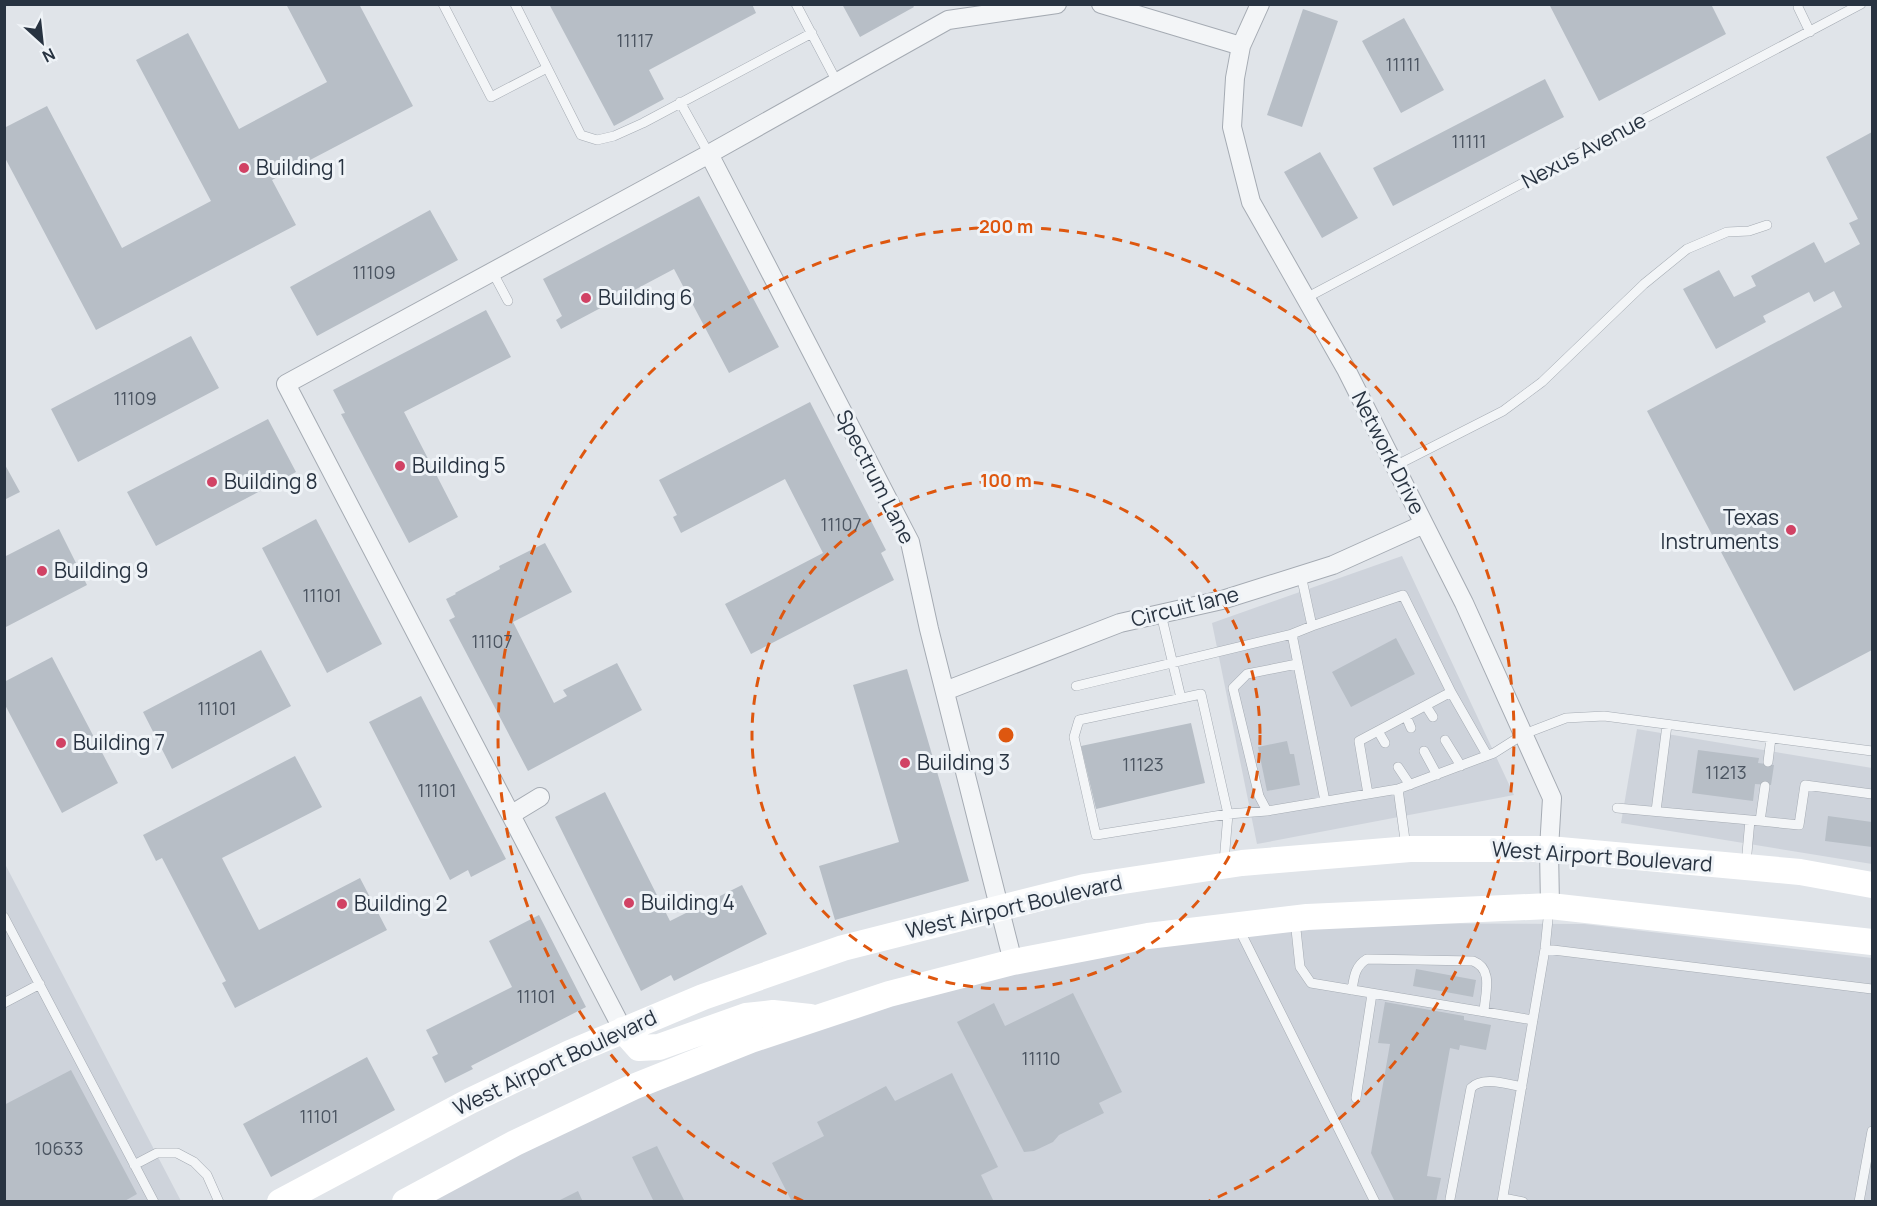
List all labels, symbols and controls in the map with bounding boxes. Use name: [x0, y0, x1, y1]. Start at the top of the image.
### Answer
north arrow: [12, 12, 72, 72]
house number: 11117: [616, 28, 654, 52]
text: N: [39, 43, 59, 68]
house number: 11111: [1385, 52, 1421, 76]
street label: Nexus Avenue: [1517, 106, 1651, 195]
house number: 11111: [1451, 129, 1487, 153]
place label: Building 1: [256, 153, 346, 181]
marker: Building 1: [237, 161, 251, 175]
text: 200 m: [979, 214, 1033, 238]
house number: 11109: [352, 260, 396, 284]
place label: Building 6: [598, 283, 693, 311]
marker: Building 6: [579, 291, 593, 305]
house number: 11109: [113, 386, 157, 410]
street label: Network Drive: [1346, 386, 1432, 519]
street label: Spectrum Lane: [830, 405, 922, 548]
place label: Building 5: [412, 451, 506, 479]
marker: Building 5: [393, 459, 407, 473]
place label: Building 8: [224, 467, 318, 495]
text: 100 m: [980, 468, 1032, 492]
marker: Building 8: [205, 475, 219, 489]
place label: Texas Instruments: [1661, 503, 1779, 555]
house number: 11107: [820, 512, 862, 536]
marker: Texas Instruments: [1784, 523, 1798, 537]
place label: Building 9: [54, 556, 149, 584]
marker: Building 9: [35, 564, 49, 578]
street label: Circuit lane: [1128, 579, 1242, 633]
house number: 11101: [302, 583, 342, 607]
house number: 11107: [471, 629, 513, 653]
house number: 11101: [197, 696, 237, 720]
centre of rings: [996, 725, 1016, 745]
place label: Building 7: [73, 728, 165, 756]
marker: Building 7: [54, 736, 68, 750]
place label: Building 3: [917, 748, 1010, 776]
house number: 11123: [1122, 752, 1164, 776]
marker: Building 3: [898, 756, 912, 770]
house number: 11213: [1705, 760, 1747, 784]
house number: 11101: [417, 778, 457, 802]
street label: West Airport Boulevard: [1491, 834, 1713, 878]
street label: West Airport Boulevard: [903, 868, 1125, 945]
place label: Building 4: [641, 888, 735, 916]
place label: Building 2: [354, 889, 448, 917]
marker: Building 4: [622, 896, 636, 910]
marker: Building 2: [335, 897, 349, 911]
house number: 11101: [516, 984, 556, 1008]
street label: West Airport Boulevard: [448, 1003, 661, 1122]
house number: 11110: [1021, 1046, 1061, 1070]
house number: 11101: [299, 1104, 339, 1128]
house number: 10633: [34, 1136, 84, 1160]

